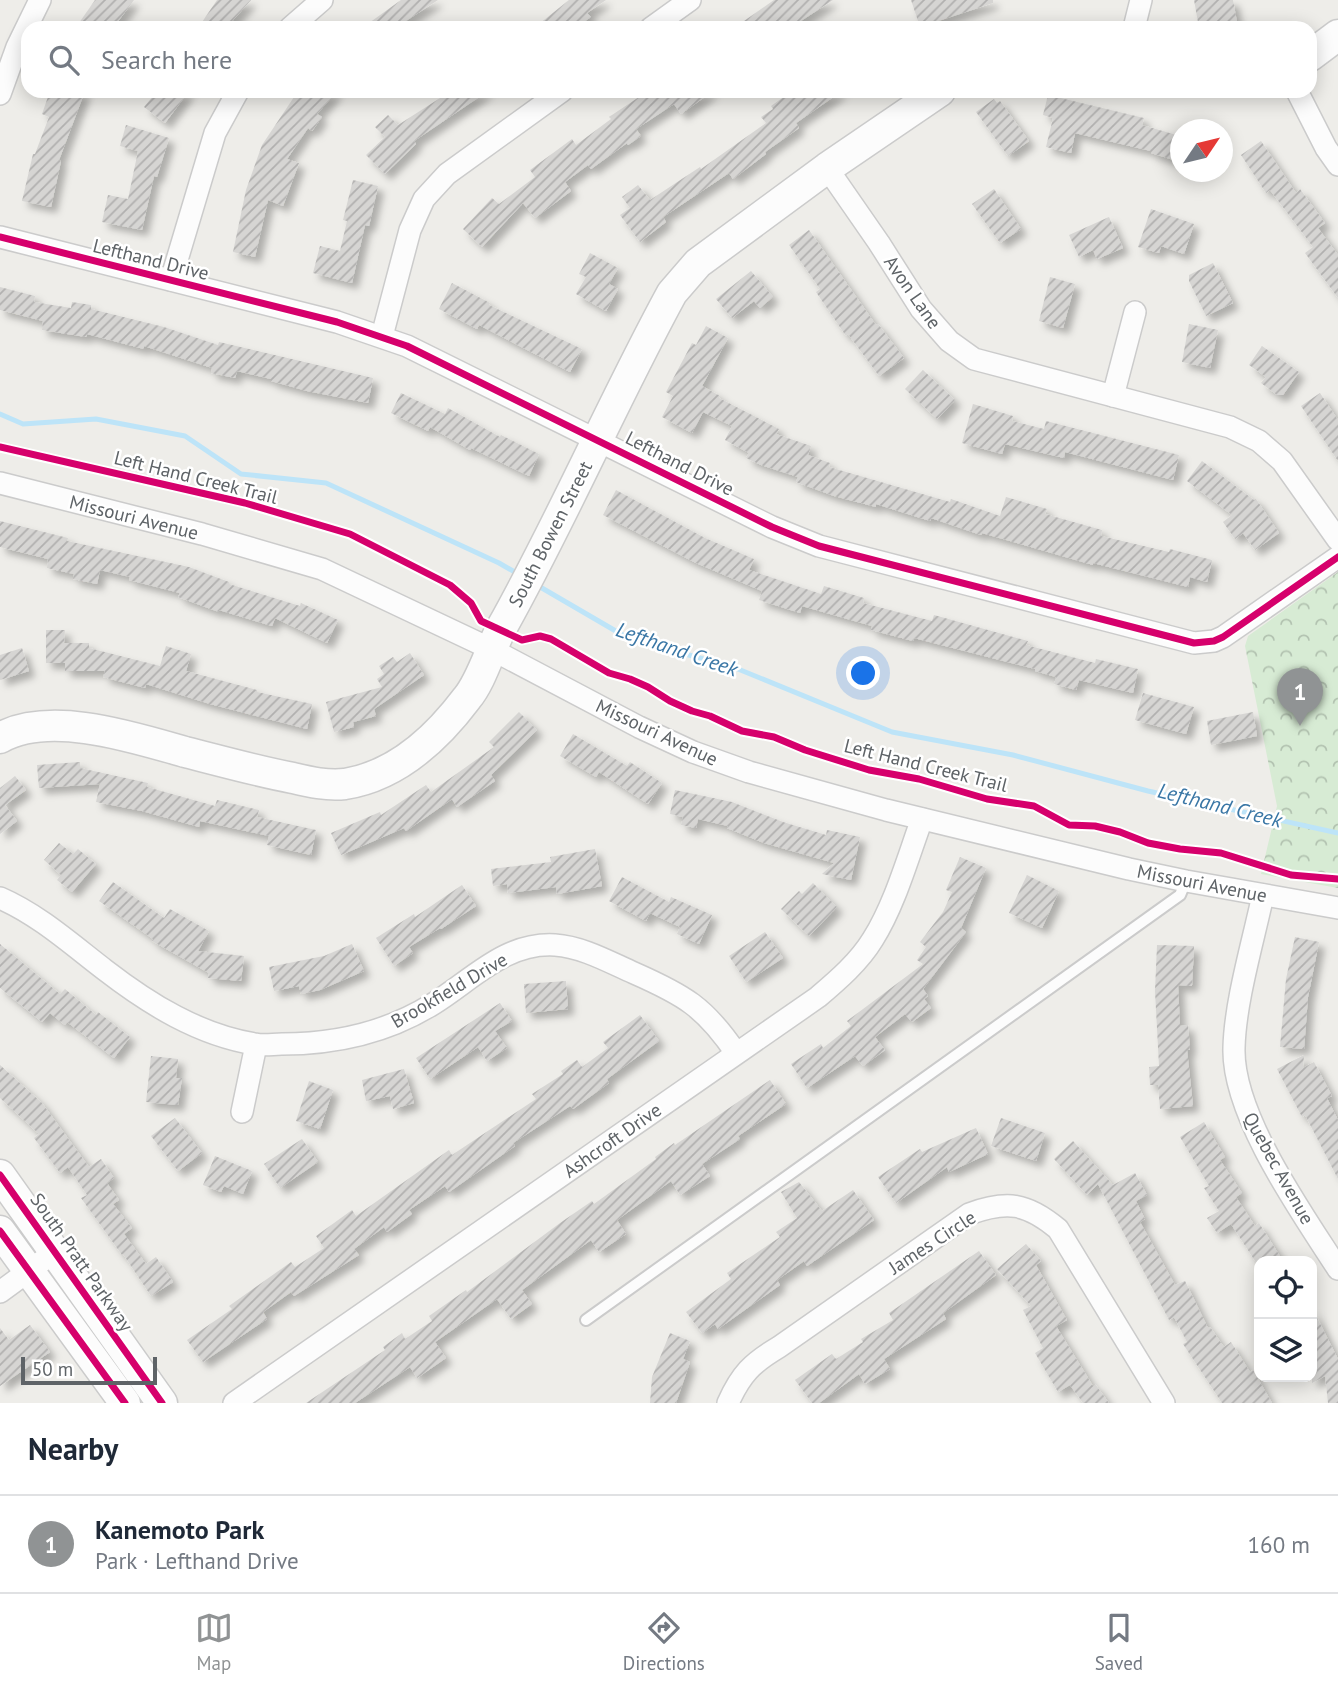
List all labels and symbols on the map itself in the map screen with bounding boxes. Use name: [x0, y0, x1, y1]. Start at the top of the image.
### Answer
north arrow: [1170, 119, 1233, 182]
street label: Lefthand Drive: [91, 233, 211, 285]
street label: Avon Lane: [879, 251, 947, 333]
street label: Lefthand Drive: [622, 425, 738, 501]
street label: Left Hand Creek Trail: [112, 445, 281, 509]
street label: South Bowen Street: [503, 456, 597, 611]
street label: Missouri Avenue: [67, 489, 201, 545]
water label: Lefthand Creek: [612, 616, 743, 683]
your location: [846, 656, 880, 690]
pin: 1: [1277, 668, 1323, 726]
street label: Missouri Avenue: [592, 693, 722, 771]
street label: Left Hand Creek Trail: [842, 733, 1011, 797]
water label: Lefthand Creek: [1155, 777, 1287, 834]
street label: Missouri Avenue: [1135, 859, 1269, 907]
street label: Brookfield Drive: [387, 947, 511, 1033]
street label: Ashcroft Drive: [558, 1097, 666, 1183]
street label: Quebec Avenue: [1238, 1108, 1320, 1228]
street label: South Pratt Parkway: [25, 1188, 139, 1336]
street label: James Circle: [883, 1205, 980, 1280]
scale bar: [21, 1354, 158, 1386]

